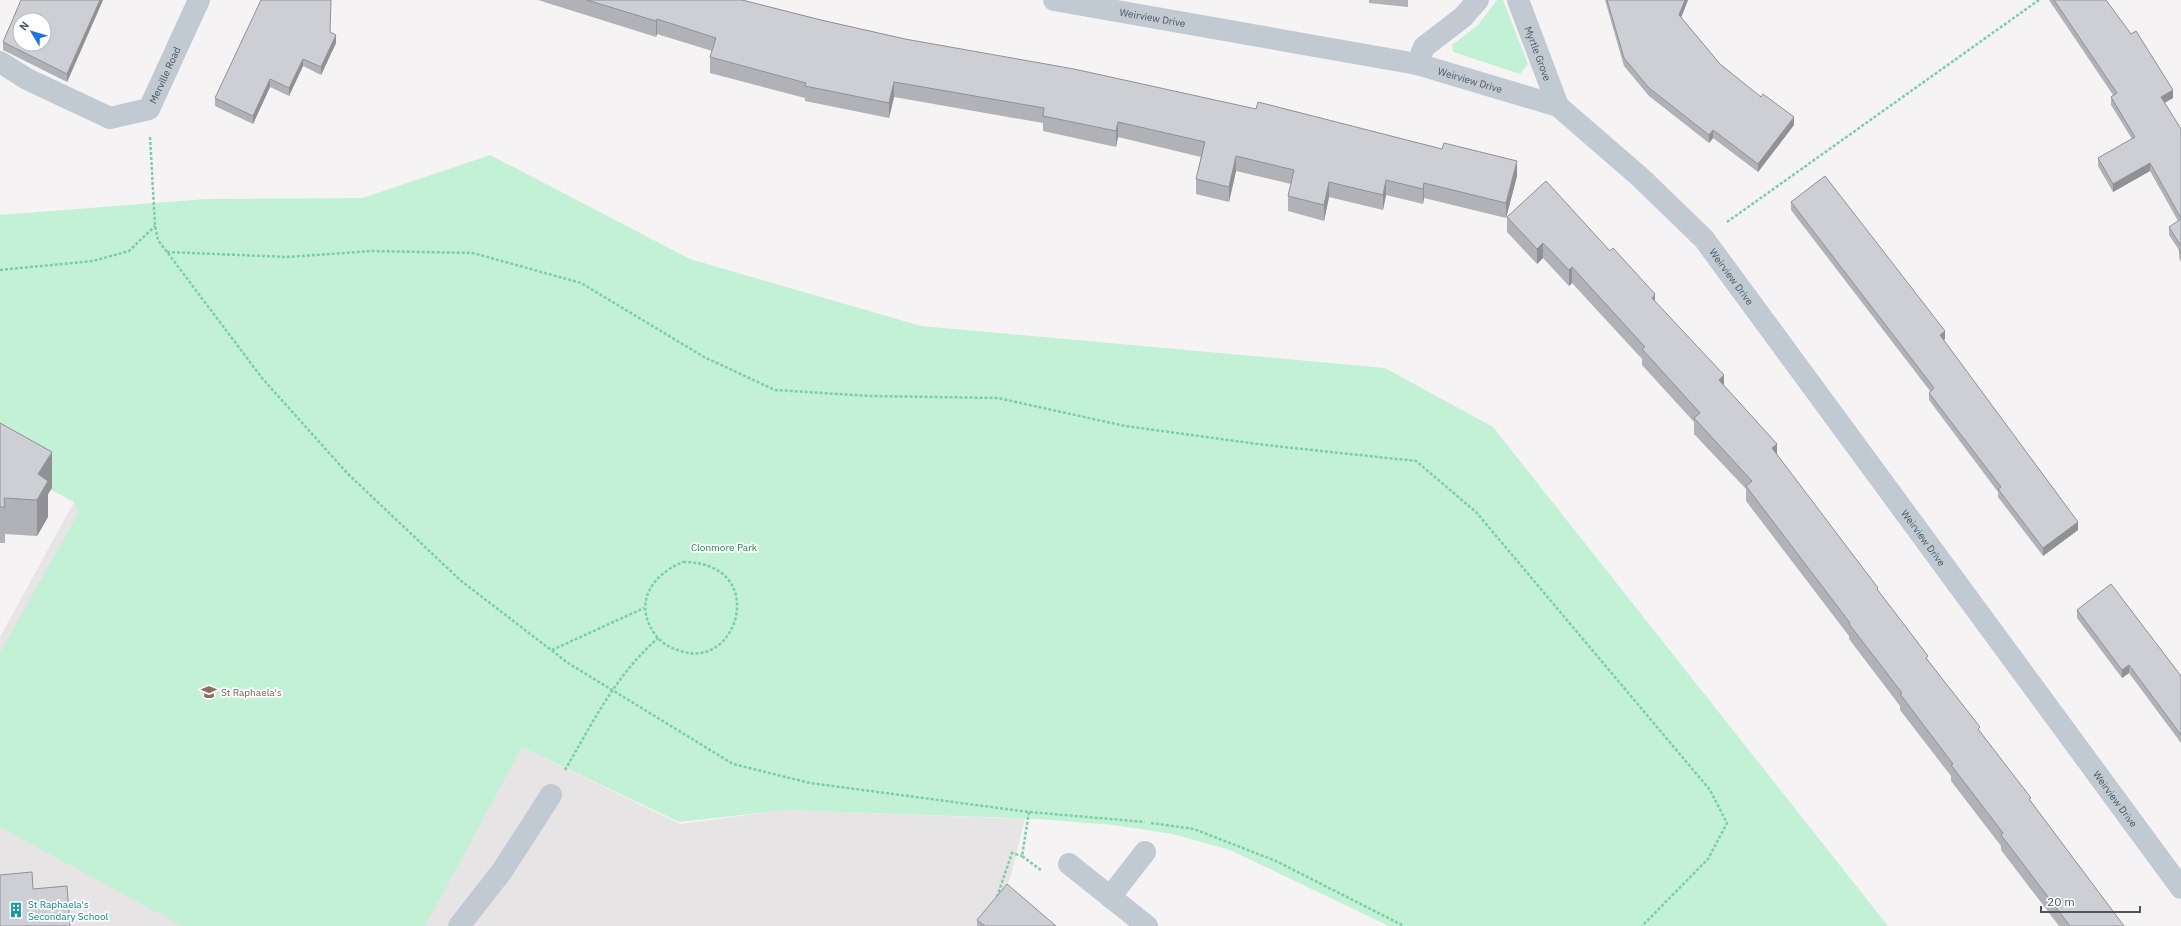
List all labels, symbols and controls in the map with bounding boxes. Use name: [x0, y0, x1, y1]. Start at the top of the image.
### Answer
street label: Weirview Drive: [1118, 5, 1187, 30]
north arrow: [12, 12, 52, 52]
text: N: [16, 18, 32, 33]
street label: Myrtle Grove: [1522, 24, 1555, 83]
street label: Merville Road: [146, 45, 183, 106]
street label: Weirview Drive: [1436, 64, 1504, 96]
street label: Weirview Drive: [1707, 246, 1757, 308]
street label: Weirview Drive: [1899, 507, 1949, 569]
park label: Clonmore Park: [691, 541, 758, 554]
school or university icon: St Raphaela's: [200, 683, 218, 701]
place label: St Raphaela's: [221, 686, 282, 699]
street label: Weirview Drive: [2090, 768, 2141, 830]
scale bar: [2041, 888, 2140, 914]
text: 20 m: [2047, 894, 2075, 909]
place label: St Raphaela's Secondary School: [28, 898, 109, 923]
building icon: St Raphaela's Secondary School: [7, 901, 25, 919]

